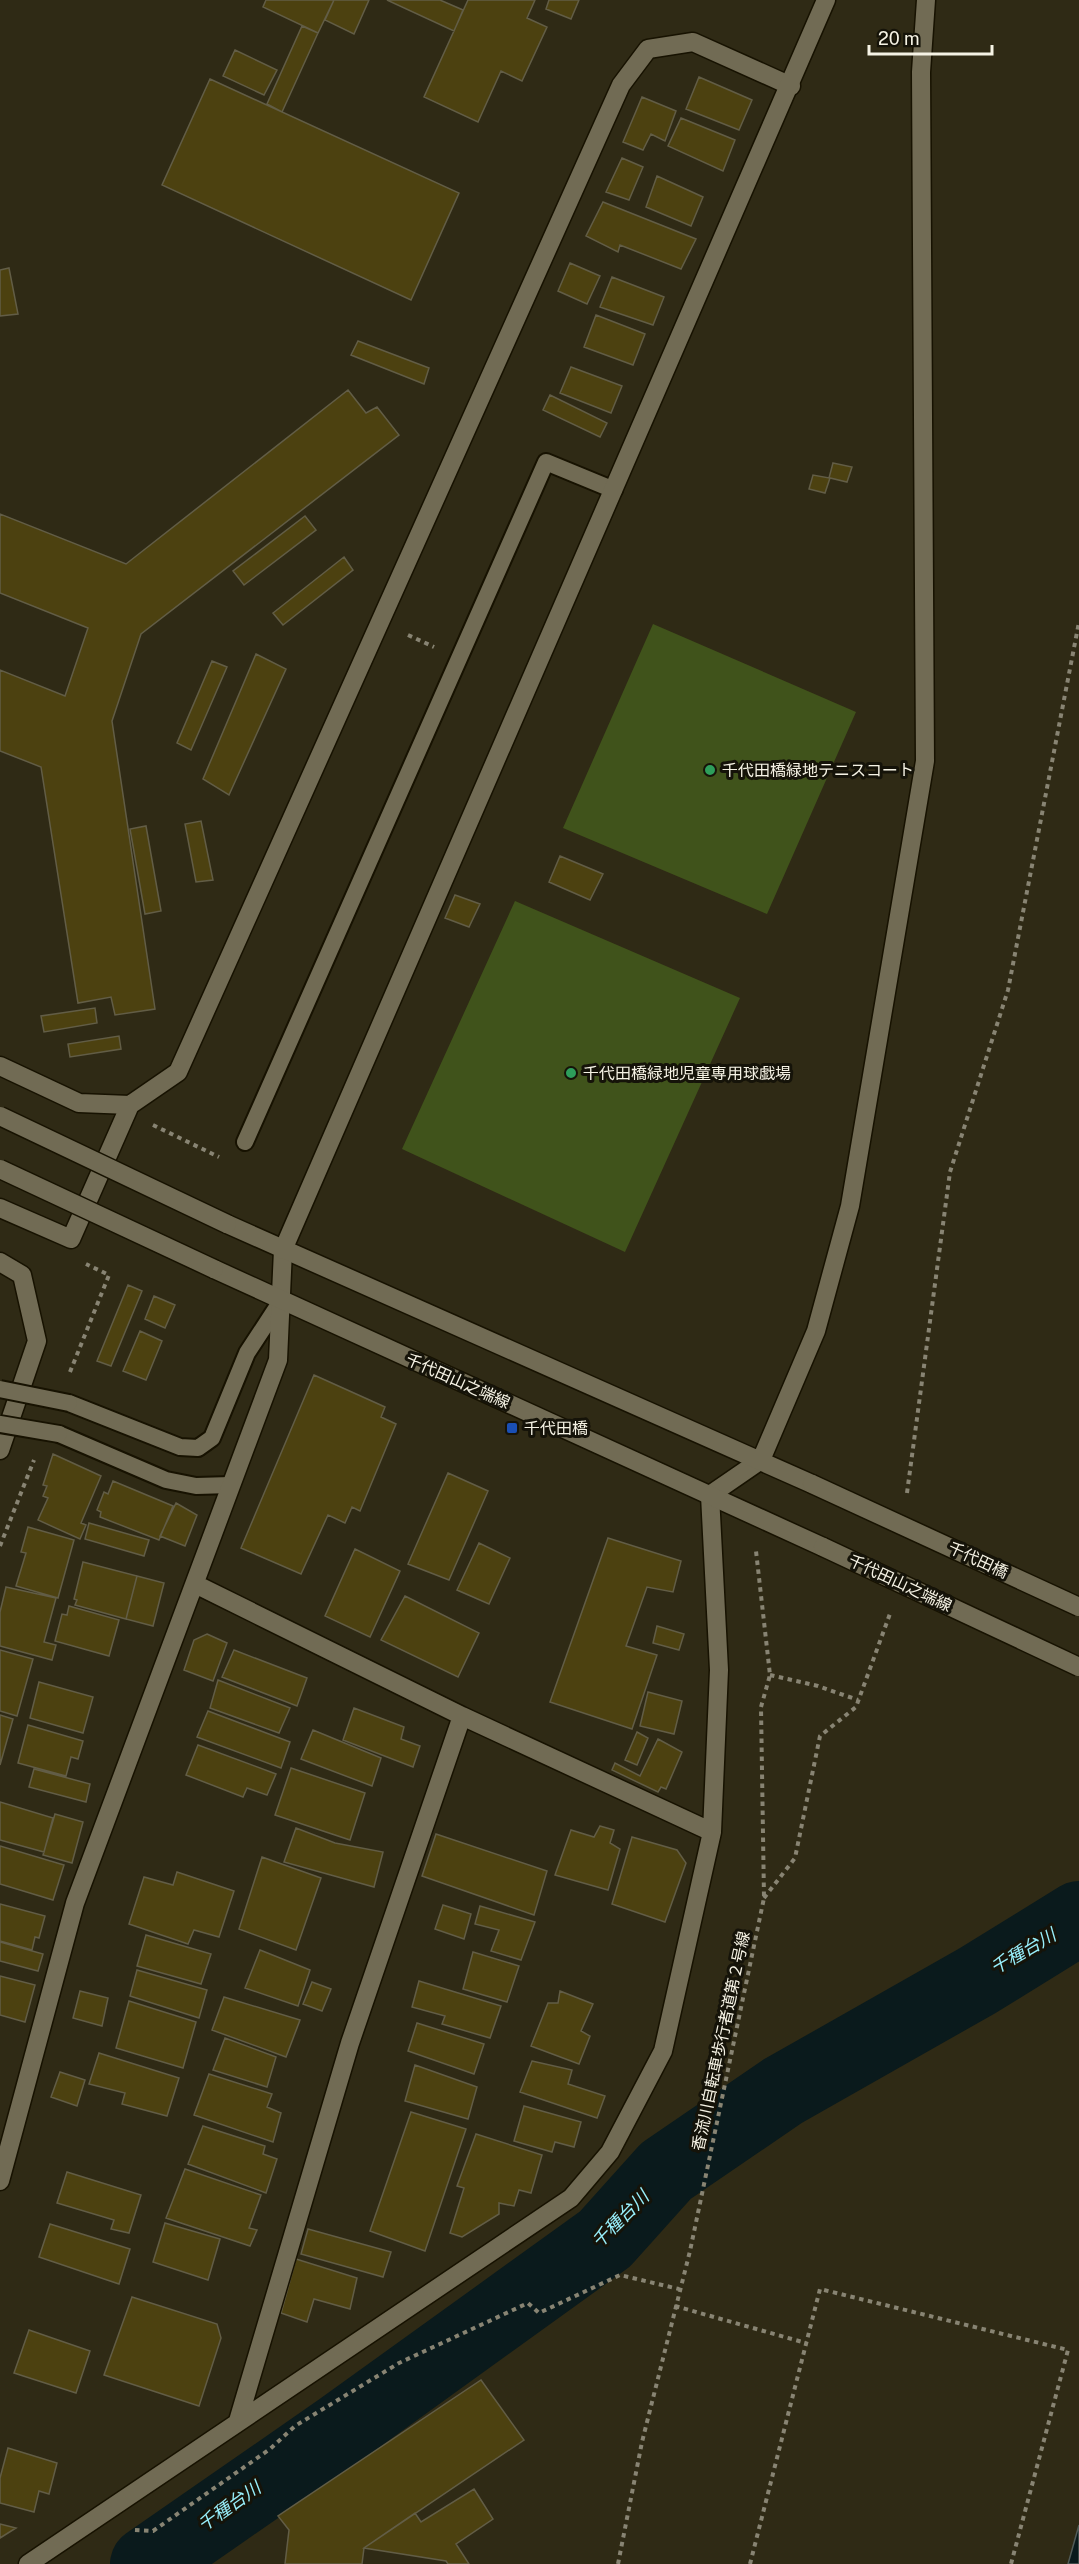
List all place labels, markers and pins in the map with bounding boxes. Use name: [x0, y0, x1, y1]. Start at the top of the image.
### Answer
place label: 千代田橋緑地テニスコート: [722, 761, 914, 780]
marker: 千代田橋緑地テニスコート: [703, 763, 717, 777]
place label: 千代田橋緑地児童専用球戯場: [583, 1064, 791, 1083]
marker: 千代田橋緑地児童専用球戯場: [564, 1066, 578, 1080]
place label: 千代田橋: [524, 1419, 588, 1438]
marker: 千代田橋: [505, 1421, 519, 1435]

